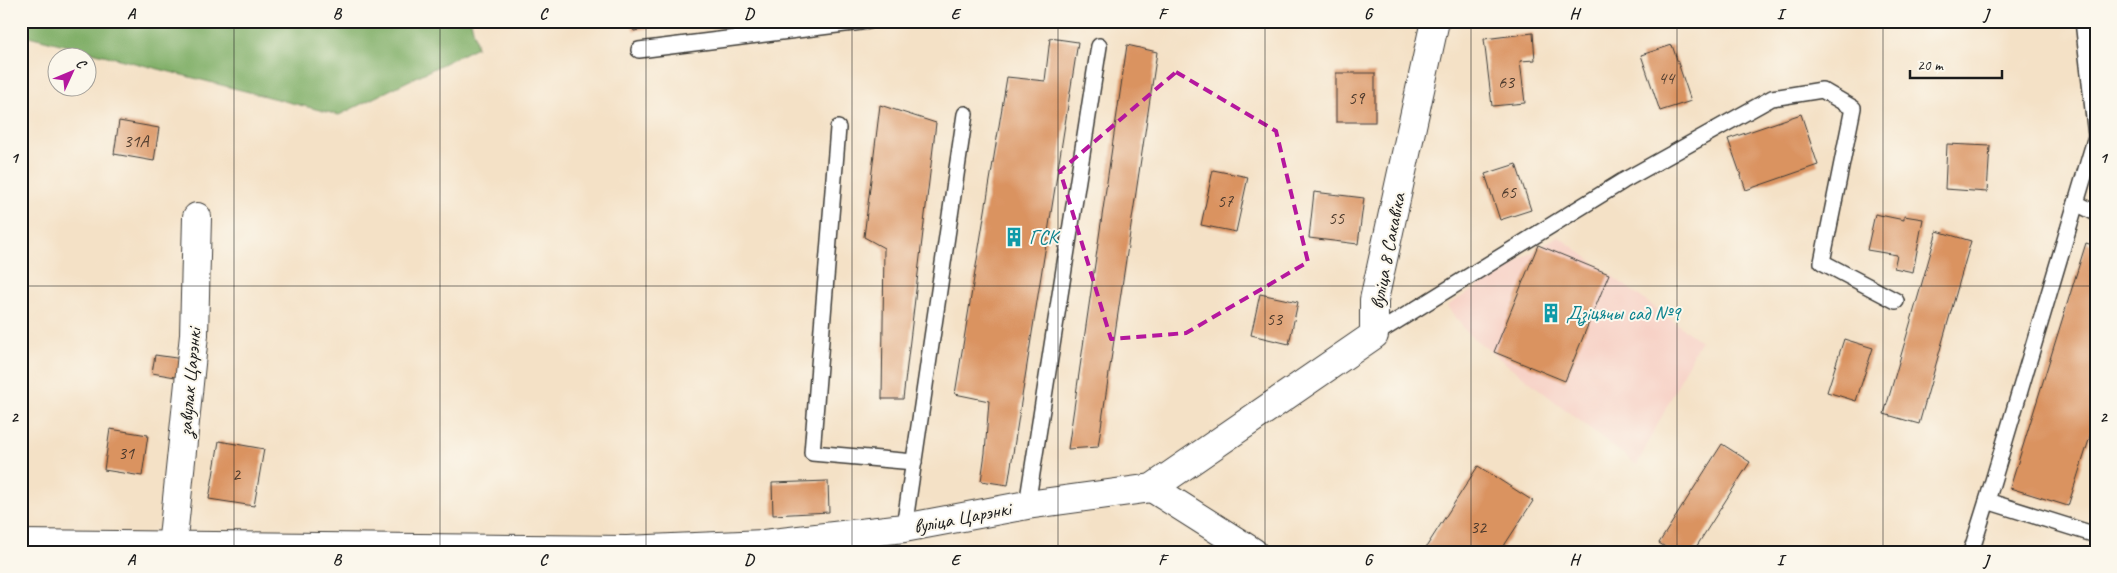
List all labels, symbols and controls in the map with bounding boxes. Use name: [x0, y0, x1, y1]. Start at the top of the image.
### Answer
text: A: [127, 4, 137, 24]
text: B: [333, 4, 343, 24]
text: C: [539, 4, 549, 24]
text: D: [744, 4, 755, 24]
text: E: [951, 4, 962, 24]
text: F: [1158, 4, 1169, 24]
text: G: [1364, 4, 1374, 24]
text: H: [1569, 4, 1581, 24]
text: I: [1777, 4, 1787, 24]
text: J: [1982, 4, 1991, 24]
north arrow: [48, 48, 98, 98]
scale bar: [1910, 48, 2002, 80]
text: С: [72, 55, 91, 73]
text: 20 m: [1917, 56, 1944, 75]
house number: 44: [1658, 67, 1676, 89]
house number: 63: [1498, 71, 1516, 93]
house number: 59: [1348, 87, 1366, 109]
house number: 31А: [123, 130, 150, 152]
text: 1: [10, 148, 19, 168]
text: 1: [2099, 148, 2108, 168]
house number: 65: [1500, 181, 1517, 203]
house number: 57: [1217, 190, 1234, 212]
street label: вуліца 8 Сакавіка: [1364, 190, 1411, 311]
house number: 55: [1328, 207, 1345, 229]
place label: ГСК: [1029, 225, 1061, 250]
building icon: ГСК: [1003, 226, 1025, 248]
place label: Дзіцячы сад №9: [1566, 301, 1682, 327]
building icon: Дзіцячы сад №9: [1540, 302, 1562, 324]
house number: 53: [1266, 308, 1284, 330]
street label: завулак Царэнкі: [172, 325, 208, 440]
text: 2: [10, 407, 19, 427]
text: 2: [2099, 407, 2108, 427]
house number: 31: [118, 442, 135, 464]
house number: 2: [232, 463, 242, 485]
street label: вуліца Царэнкі: [911, 495, 1015, 539]
house number: 32: [1470, 516, 1488, 538]
text: A: [127, 550, 137, 570]
text: B: [333, 550, 343, 570]
text: C: [539, 550, 549, 570]
text: D: [744, 550, 755, 570]
text: E: [951, 550, 962, 570]
text: F: [1158, 550, 1169, 570]
text: G: [1364, 550, 1374, 570]
text: H: [1569, 550, 1581, 570]
text: I: [1777, 550, 1787, 570]
text: J: [1982, 550, 1991, 570]

